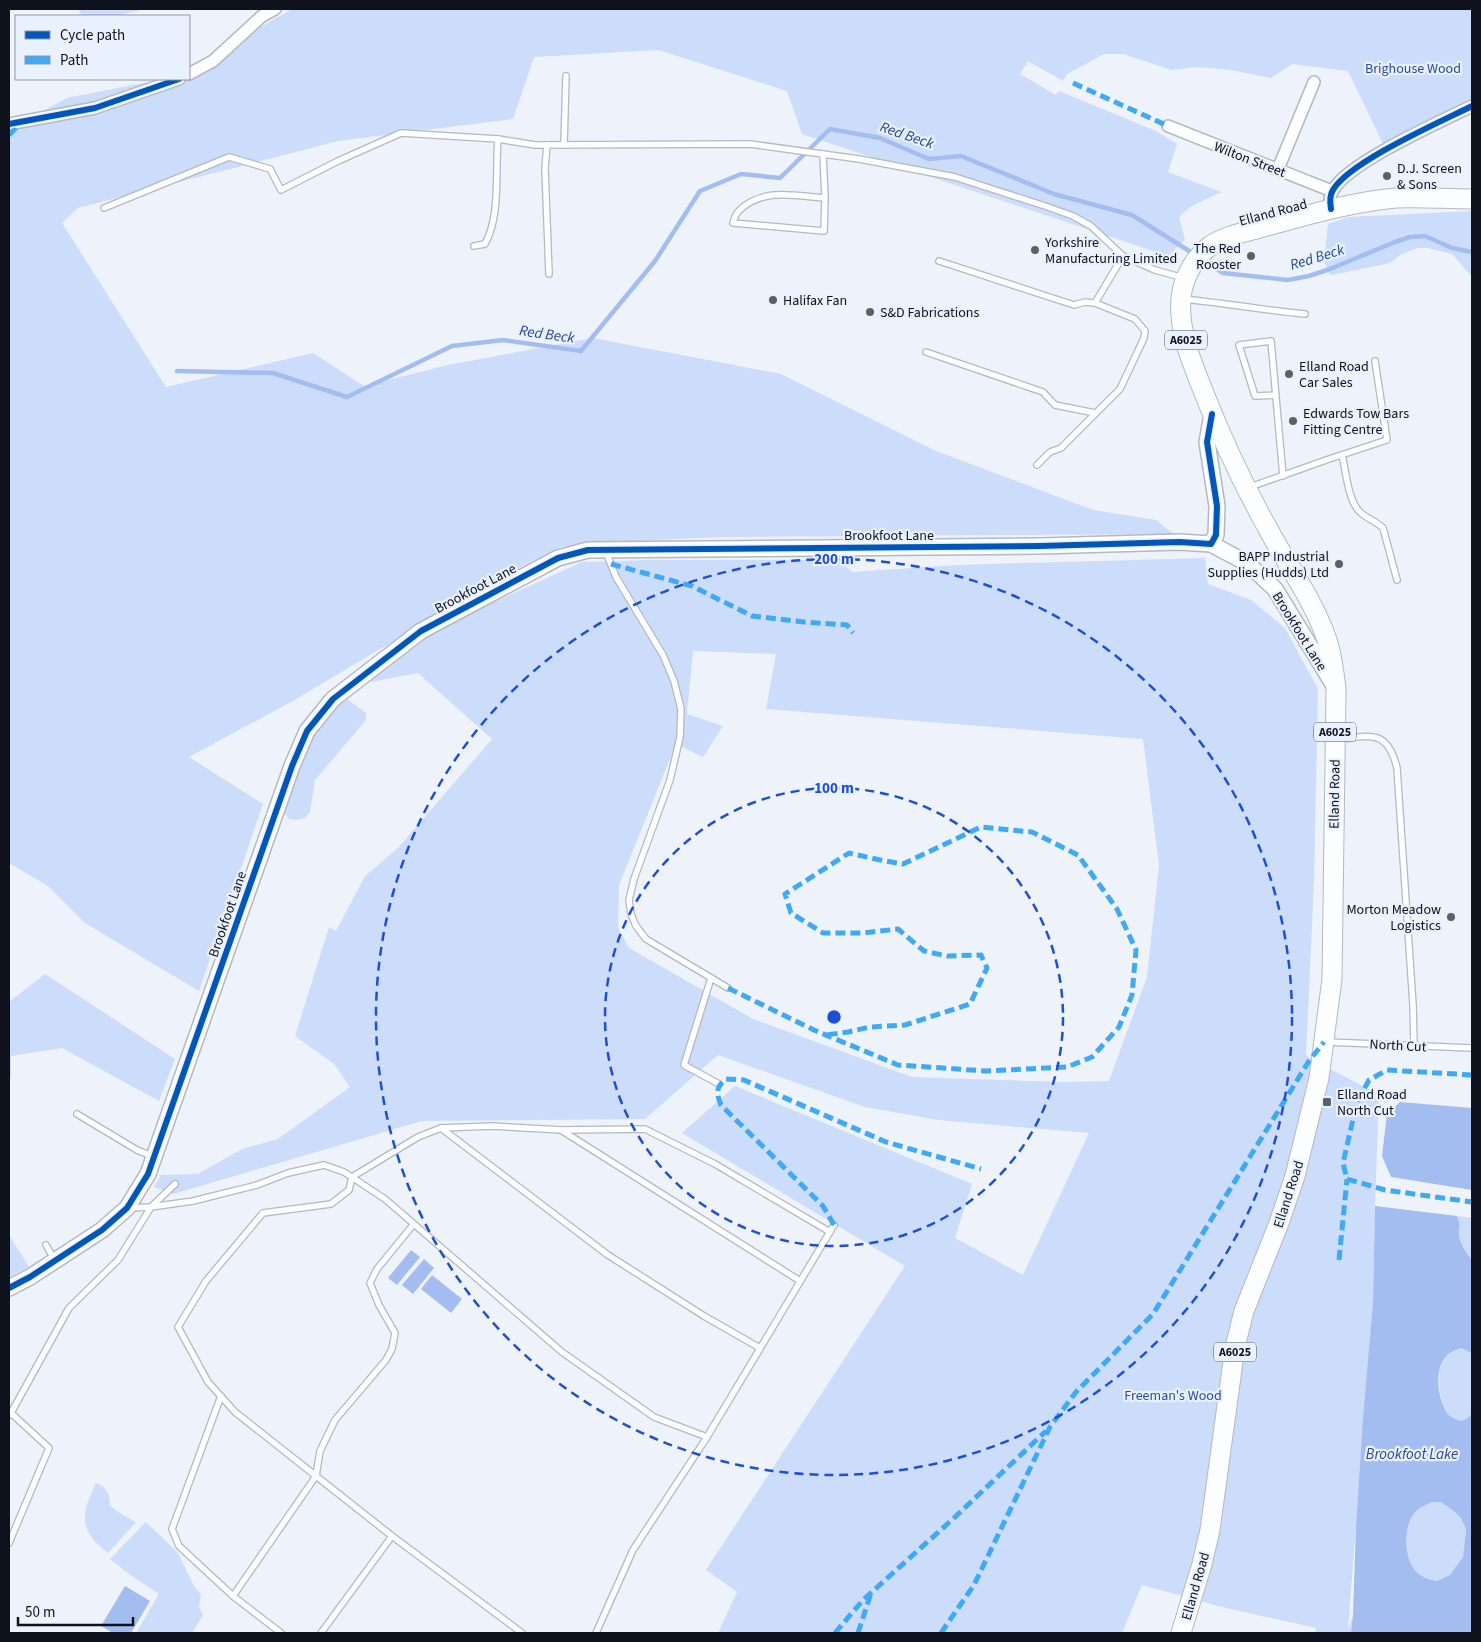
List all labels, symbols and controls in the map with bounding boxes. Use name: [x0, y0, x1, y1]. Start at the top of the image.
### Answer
legend: [15, 15, 190, 80]
text: Cycle path: [60, 25, 125, 46]
text: Path: [60, 50, 88, 71]
park label: Brighouse Wood: [1365, 59, 1461, 79]
water label: Red Beck: [877, 116, 937, 155]
street label: Wilton Street: [1211, 137, 1289, 183]
place label: D.J. Screen & Sons: [1397, 159, 1462, 195]
marker: D.J. Screen & Sons: [1381, 170, 1393, 182]
street label: Elland Road: [1237, 194, 1310, 232]
place label: Yorkshire Manufacturing Limited: [1044, 233, 1177, 269]
place label: The Red Rooster: [1194, 239, 1241, 275]
water label: Red Beck: [1287, 239, 1348, 276]
marker: Yorkshire Manufacturing Limited: [1029, 244, 1041, 256]
marker: The Red Rooster: [1245, 250, 1257, 262]
place label: Halifax Fan: [783, 291, 847, 311]
marker: Halifax Fan: [767, 294, 779, 306]
place label: S&D Fabrications: [880, 303, 979, 323]
marker: S&D Fabrications: [864, 306, 876, 318]
water label: Red Beck: [518, 320, 577, 349]
road number: A6025: [1165, 330, 1207, 350]
place label: Elland Road Car Sales: [1299, 357, 1369, 393]
marker: Elland Road Car Sales: [1283, 368, 1295, 380]
place label: Edwards Tow Bars Fitting Centre: [1303, 404, 1409, 440]
marker: Edwards Tow Bars Fitting Centre: [1287, 415, 1299, 427]
street label: Brookfoot Lane: [844, 526, 934, 546]
place label: BAPP Industrial Supplies (Hudds) Ltd: [1207, 547, 1329, 583]
text: 200 m: [814, 549, 854, 570]
marker: BAPP Industrial Supplies (Hudds) Ltd: [1333, 558, 1345, 570]
street label: Brookfoot Lane: [431, 559, 520, 619]
street label: Brookfoot Lane: [1267, 588, 1331, 675]
road number: A6025: [1314, 722, 1356, 742]
street label: Elland Road: [1324, 759, 1346, 829]
text: 100 m: [814, 778, 854, 799]
street label: Brookfoot Lane: [204, 869, 252, 960]
place label: Morton Meadow Logistics: [1346, 900, 1441, 936]
marker: Morton Meadow Logistics: [1445, 911, 1457, 923]
centre of rings: [825, 1008, 843, 1026]
street label: North Cut: [1369, 1035, 1427, 1057]
place label: Elland Road North Cut: [1337, 1085, 1407, 1121]
marker: Elland Road North Cut: [1321, 1096, 1333, 1108]
street label: Elland Road: [1269, 1158, 1309, 1231]
road number: A6025: [1214, 1342, 1256, 1361]
park label: Freeman's Wood: [1124, 1386, 1222, 1406]
water label: Brookfoot Lake: [1366, 1444, 1458, 1465]
street label: Elland Road: [1177, 1550, 1215, 1623]
scale bar: [18, 1594, 132, 1626]
text: 50 m: [25, 1602, 55, 1623]

